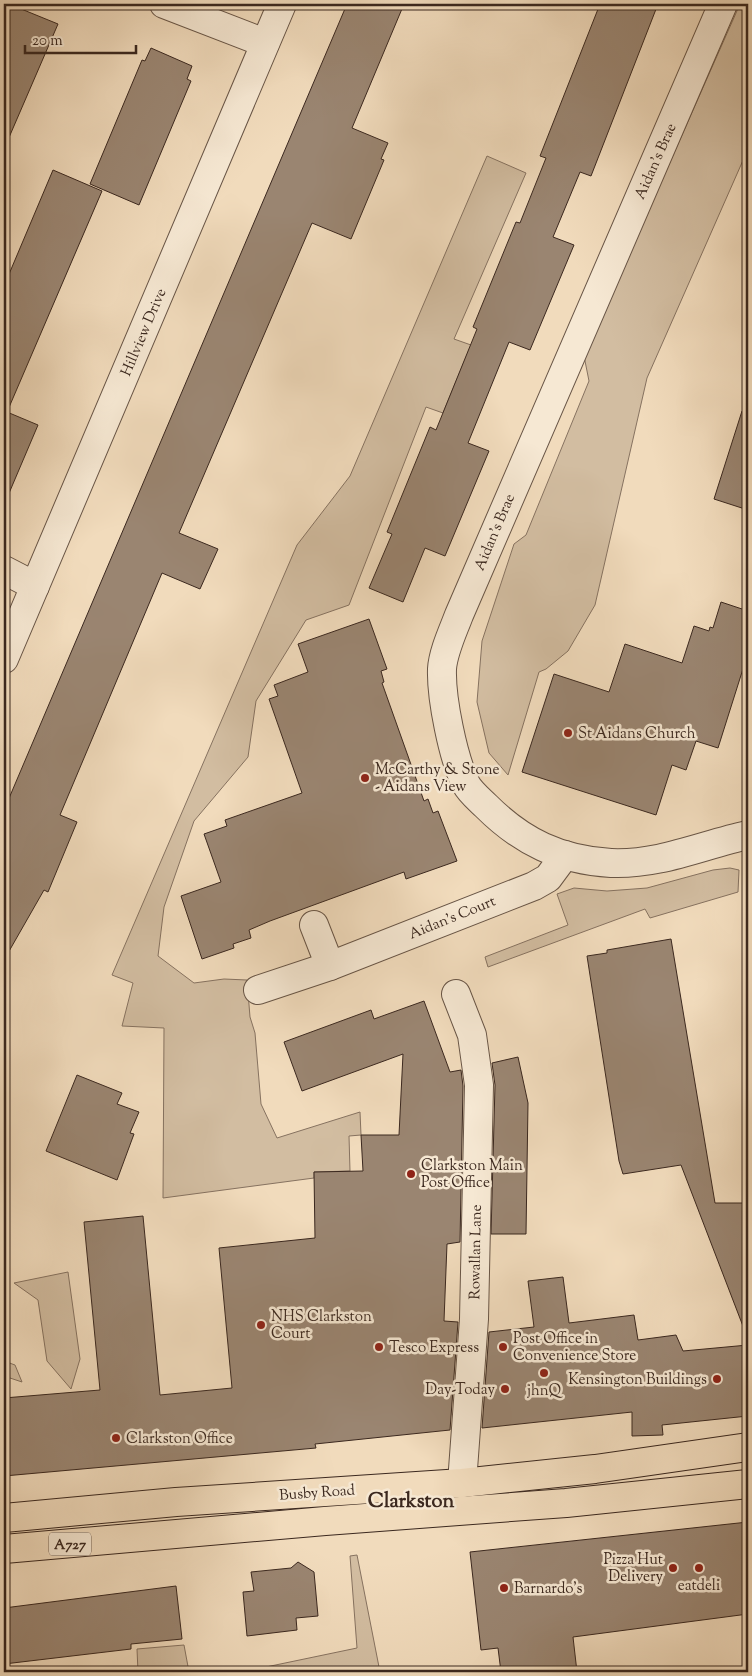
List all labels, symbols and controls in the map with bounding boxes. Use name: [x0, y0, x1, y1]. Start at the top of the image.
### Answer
scale bar: [25, 22, 136, 54]
text: 20 m: [32, 31, 63, 52]
street label: Aidan's Brae: [630, 120, 683, 203]
street label: Hillview Drive: [116, 285, 172, 380]
street label: Aidan's Brae: [470, 491, 521, 574]
place label: St Aidans Church: [578, 724, 696, 745]
marker: St Aidans Church: [562, 727, 574, 739]
place label: McCarthy & Stone - Aidans View: [375, 760, 499, 798]
marker: McCarthy & Stone - Aidans View: [359, 772, 371, 784]
street label: Aidan's Court: [406, 891, 499, 945]
place label: Clarkston Main Post Office: [421, 1156, 523, 1194]
marker: Clarkston Main Post Office: [405, 1168, 417, 1180]
street label: Rowallan Lane: [465, 1204, 488, 1300]
place label: NHS Clarkston Court: [271, 1307, 372, 1345]
marker: NHS Clarkston Court: [255, 1319, 267, 1331]
place label: Post Office in Convenience Store: [513, 1329, 636, 1367]
place label: Tesco Express: [389, 1338, 479, 1359]
marker: Tesco Express: [373, 1341, 385, 1353]
marker: Post Office in Convenience Store: [497, 1341, 509, 1353]
marker: jhnQ: [538, 1367, 550, 1379]
place label: Kensington Buildings: [568, 1370, 707, 1391]
marker: Kensington Buildings: [711, 1373, 723, 1385]
place label: Day-Today: [425, 1380, 496, 1401]
place label: jhnQ: [527, 1381, 564, 1402]
marker: Day-Today: [499, 1383, 511, 1395]
place label: Clarkston Office: [126, 1429, 233, 1450]
marker: Clarkston Office: [110, 1432, 122, 1444]
street label: Busby Road: [278, 1480, 356, 1507]
district label: Clarkston: [368, 1488, 454, 1517]
road number: A727: [49, 1532, 91, 1556]
place label: Pizza Hut Delivery: [603, 1550, 664, 1588]
marker: Pizza Hut Delivery: [667, 1562, 679, 1574]
marker: eatdeli: [693, 1562, 705, 1574]
place label: eatdeli: [678, 1576, 720, 1597]
place label: Barnardo's: [514, 1579, 583, 1600]
marker: Barnardo's: [498, 1582, 510, 1594]

